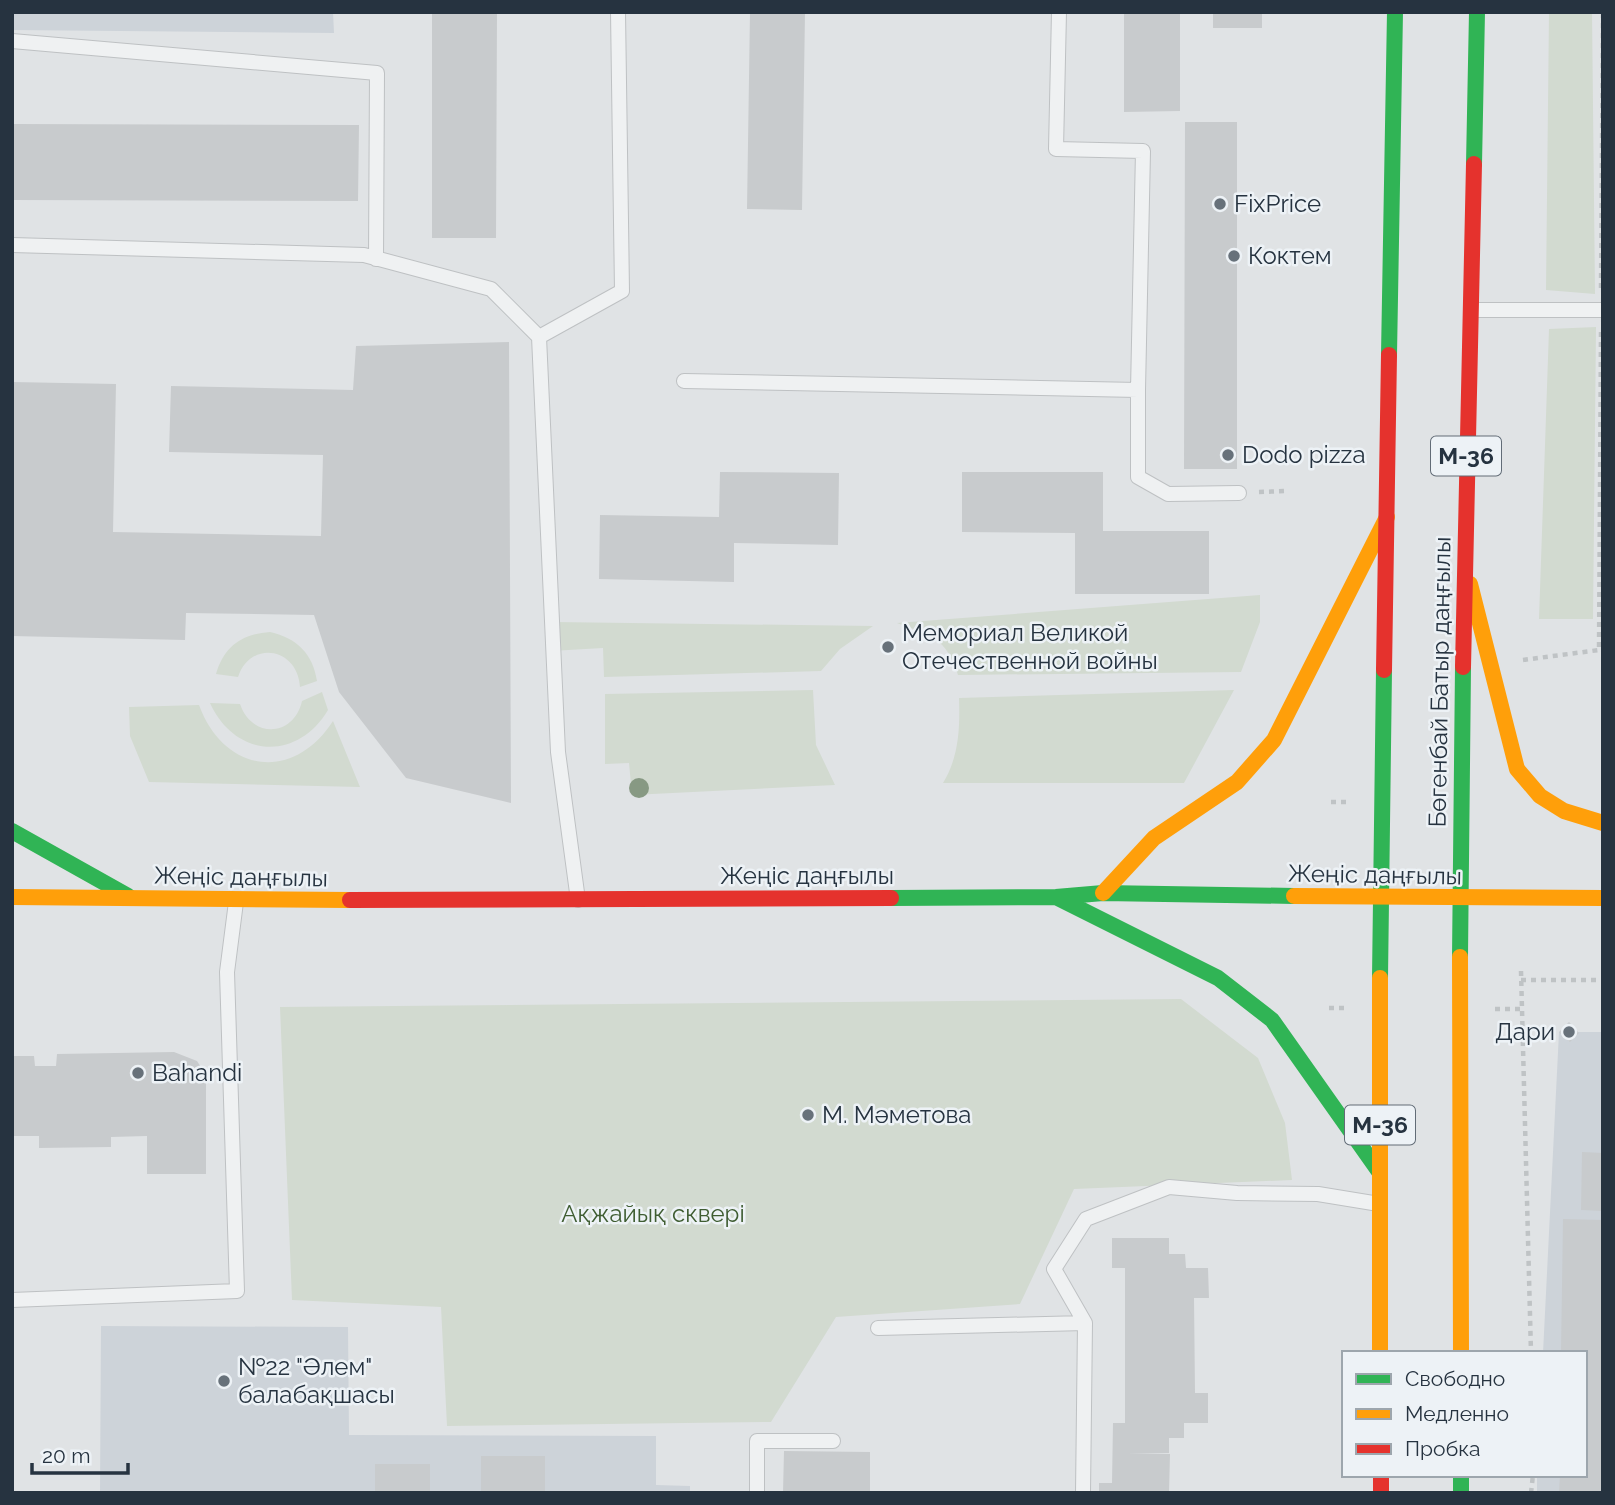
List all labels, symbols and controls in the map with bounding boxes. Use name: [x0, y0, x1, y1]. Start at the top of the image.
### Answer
place label: FixPrice: [1234, 189, 1321, 218]
marker: FixPrice: [1212, 196, 1228, 212]
place label: Коктем: [1248, 241, 1332, 270]
marker: Коктем: [1226, 248, 1242, 264]
road number: M-36: [1431, 436, 1501, 476]
place label: Dodo pizza: [1242, 440, 1366, 469]
marker: Dodo pizza: [1220, 447, 1236, 463]
street label: Бөгенбай Батыр даңғылы: [1422, 536, 1457, 828]
place label: Мемориал Великой Отечественной войны: [902, 618, 1158, 675]
marker: Мемориал Великой Отечественной войны: [880, 639, 896, 655]
street label: Жеңіс даңғылы: [1288, 858, 1462, 891]
street label: Жеңіс даңғылы: [154, 860, 328, 893]
street label: Жеңіс даңғылы: [720, 861, 894, 890]
place label: Дари: [1495, 1017, 1555, 1046]
marker: Дари: [1561, 1024, 1577, 1040]
place label: Bahandi: [152, 1058, 242, 1087]
marker: Bahandi: [130, 1065, 146, 1081]
place label: М. Мәметова: [822, 1100, 971, 1129]
road number: M-36: [1345, 1106, 1415, 1144]
marker: М. Мәметова: [800, 1107, 816, 1123]
park label: Ақжайық сквері: [561, 1199, 745, 1228]
legend: [1342, 1351, 1587, 1477]
place label: №22 "Әлем" балабақшасы: [238, 1352, 395, 1409]
text: Свободно: [1405, 1366, 1505, 1391]
marker: №22 "Әлем" балабақшасы: [216, 1373, 232, 1389]
text: Медленно: [1405, 1401, 1509, 1426]
scale bar: [32, 1432, 128, 1476]
text: Пробка: [1405, 1436, 1481, 1461]
text: 20 m: [42, 1443, 90, 1468]

